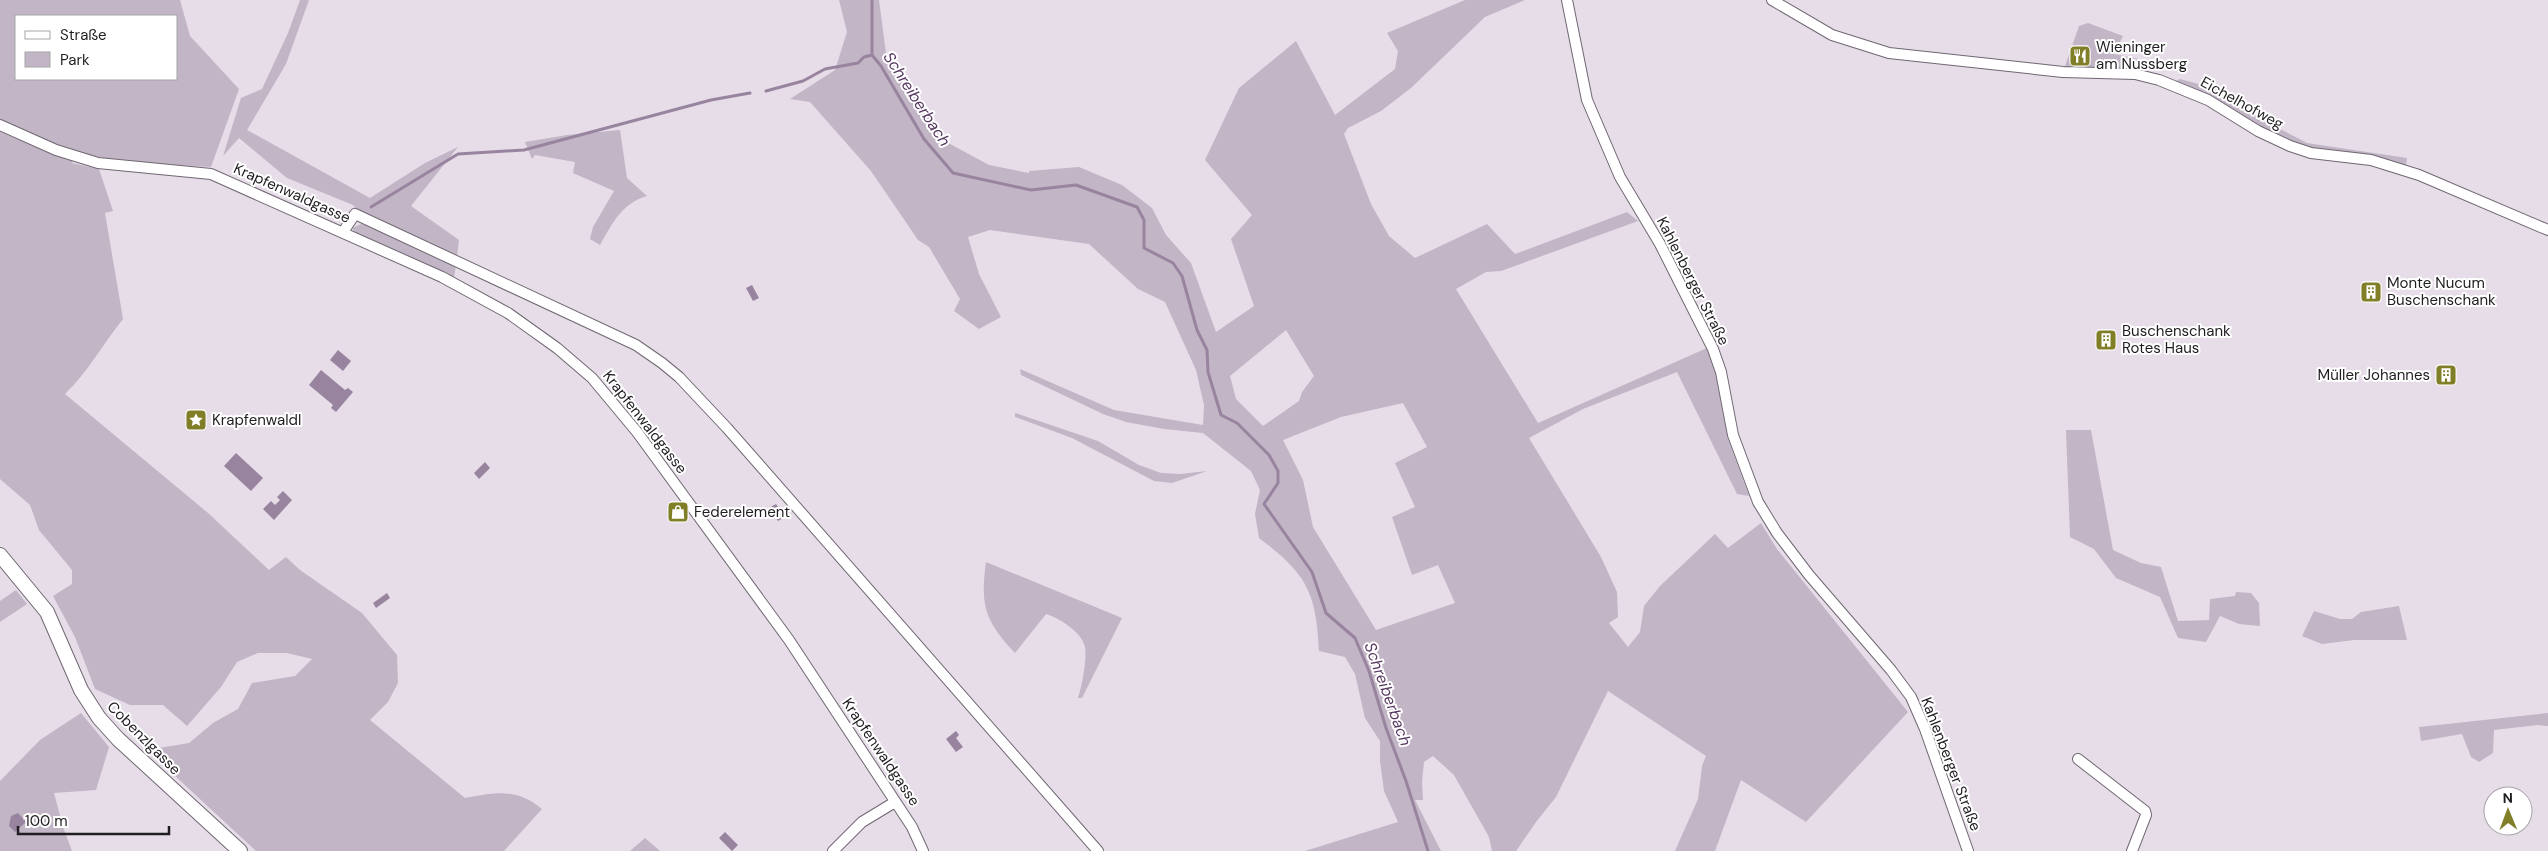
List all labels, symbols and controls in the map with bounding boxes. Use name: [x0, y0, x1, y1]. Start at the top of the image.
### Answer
legend: [15, 15, 178, 80]
text: Straße: [60, 25, 107, 45]
place label: Wieninger am Nussberg: [2096, 37, 2187, 74]
restaurant icon: Wieninger am Nussberg: [2068, 44, 2092, 68]
water label: Schreiberbach: [879, 48, 955, 150]
text: Park: [60, 50, 90, 70]
street label: Eichelhofweg: [2197, 72, 2287, 134]
street label: Krapfenwaldgasse: [230, 158, 354, 228]
street label: Kahlenberger Straße: [1652, 213, 1734, 349]
place label: Monte Nucum Buschenschank: [2387, 273, 2496, 310]
building icon: Monte Nucum Buschenschank: [2359, 280, 2383, 304]
place label: Buschenschank Rotes Haus: [2122, 321, 2231, 358]
building icon: Buschenschank Rotes Haus: [2094, 328, 2118, 352]
building icon: Müller Johannes: [2434, 363, 2458, 387]
place label: Müller Johannes: [2318, 365, 2430, 385]
street label: Krapfenwaldgasse: [598, 366, 692, 478]
place icon: Krapfenwaldl: [184, 408, 208, 432]
place label: Krapfenwaldl: [212, 410, 301, 430]
shop icon: Federelement: [666, 500, 690, 524]
place label: Federelement: [694, 502, 790, 522]
water label: Schreiberbach: [1360, 639, 1416, 749]
street label: Krapfenwaldgasse: [837, 694, 925, 810]
street label: Kahlenberger Straße: [1916, 694, 1986, 834]
street label: Cobenzlgasse: [103, 697, 185, 779]
north arrow: [2483, 786, 2533, 836]
text: N: [2503, 789, 2513, 807]
scale bar: [18, 804, 169, 836]
text: 100 m: [25, 811, 68, 831]

